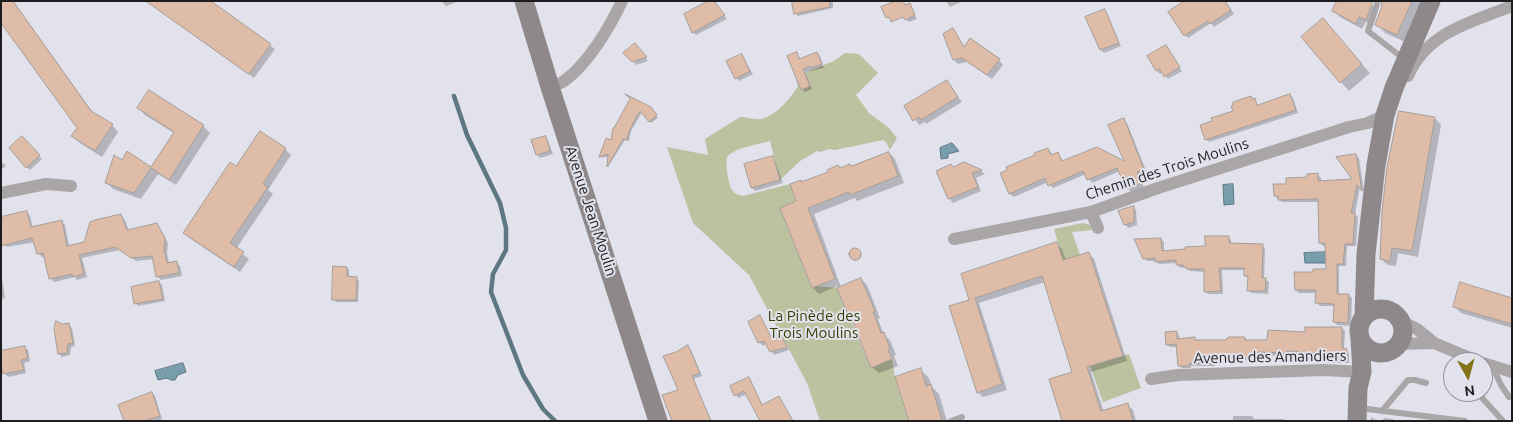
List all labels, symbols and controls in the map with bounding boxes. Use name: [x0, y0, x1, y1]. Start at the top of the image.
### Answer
street label: Chemin des Trois Moulins: [1083, 134, 1251, 204]
street label: Avenue Jean Moulin: [561, 144, 621, 278]
park label: La Pinède des Trois Moulins: [768, 307, 860, 342]
street label: Avenue des Amandiers: [1193, 347, 1347, 367]
north arrow: [1443, 352, 1493, 402]
text: N: [1464, 382, 1476, 399]

